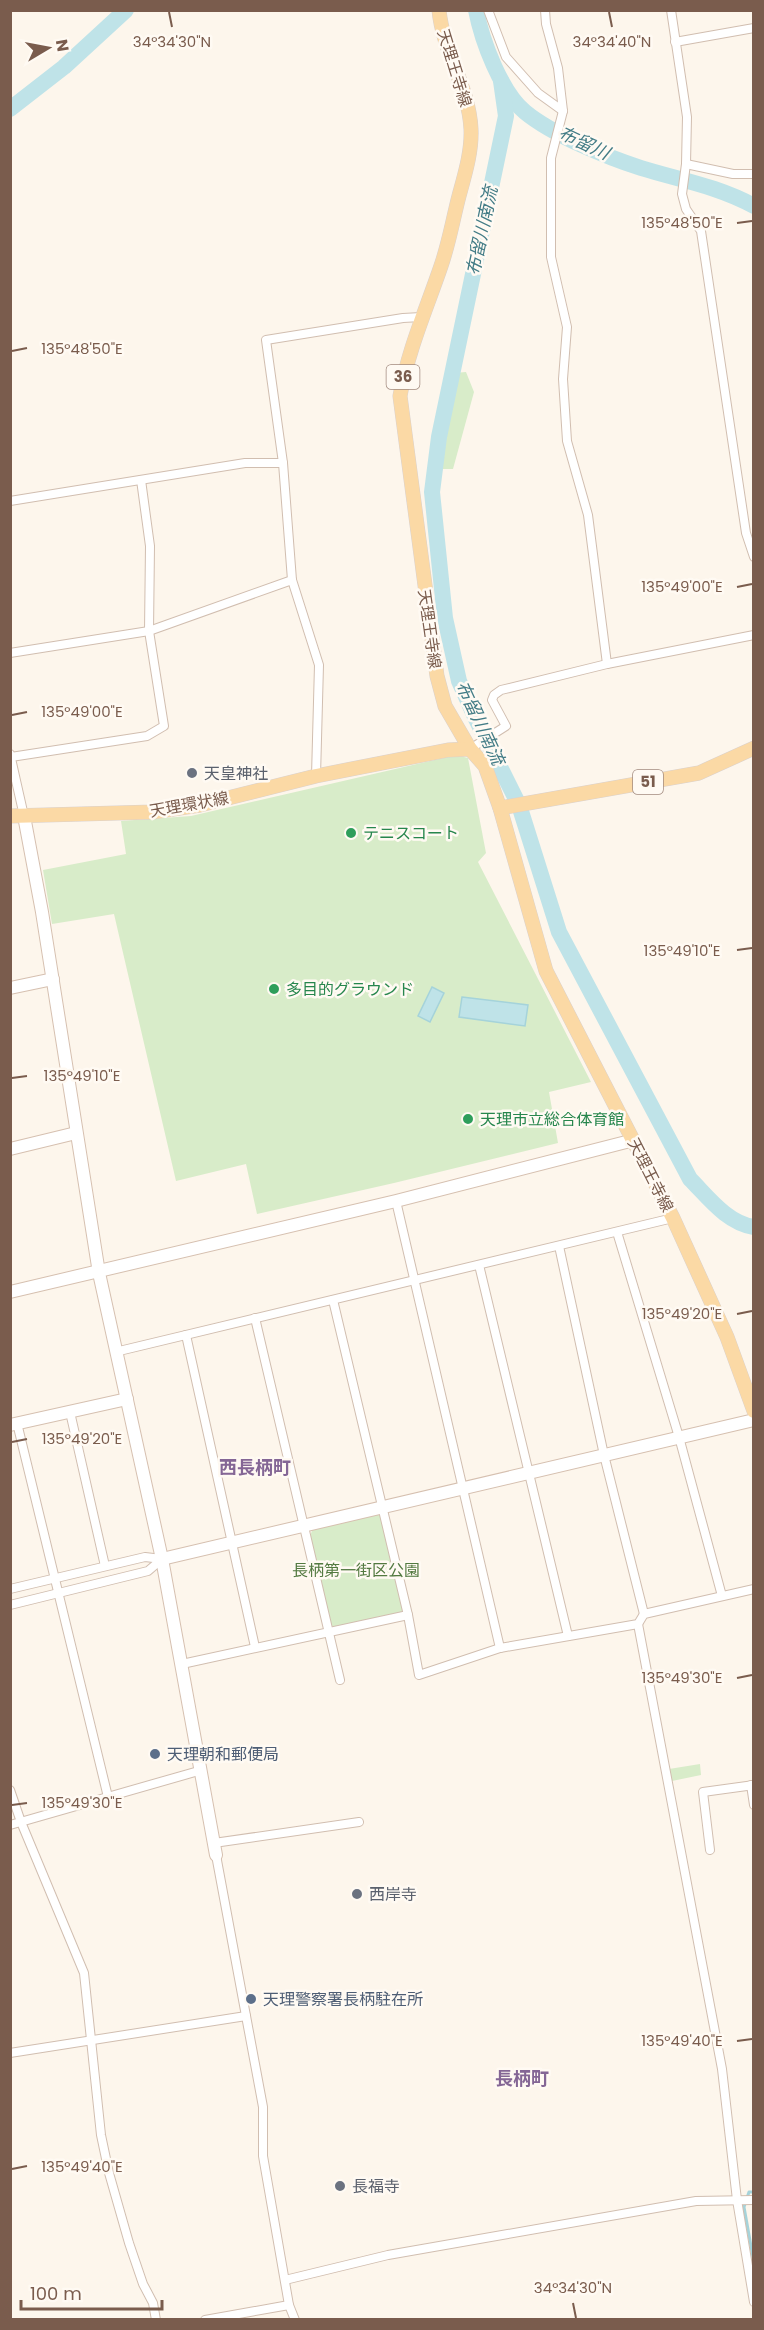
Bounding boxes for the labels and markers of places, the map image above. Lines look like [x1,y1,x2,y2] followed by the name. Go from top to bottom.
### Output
[204,762,268,785] place label: 天皇神社
[185,766,199,780] marker: 天皇神社
[363,822,459,845] place label: テニスコート
[344,826,358,840] marker: テニスコート
[286,978,414,1001] place label: 多目的グラウンド
[267,982,281,996] marker: 多目的グラウンド
[480,1108,624,1131] place label: 天理市立総合体育館
[461,1112,475,1126] marker: 天理市立総合体育館
[167,1743,279,1766] place label: 天理朝和郵便局
[148,1747,162,1761] marker: 天理朝和郵便局
[369,1883,417,1906] place label: 西岸寺
[350,1887,364,1901] marker: 西岸寺
[263,1988,423,2011] place label: 天理警察署長柄駐在所
[244,1992,258,2006] marker: 天理警察署長柄駐在所
[352,2175,400,2198] place label: 長福寺
[333,2179,347,2193] marker: 長福寺

